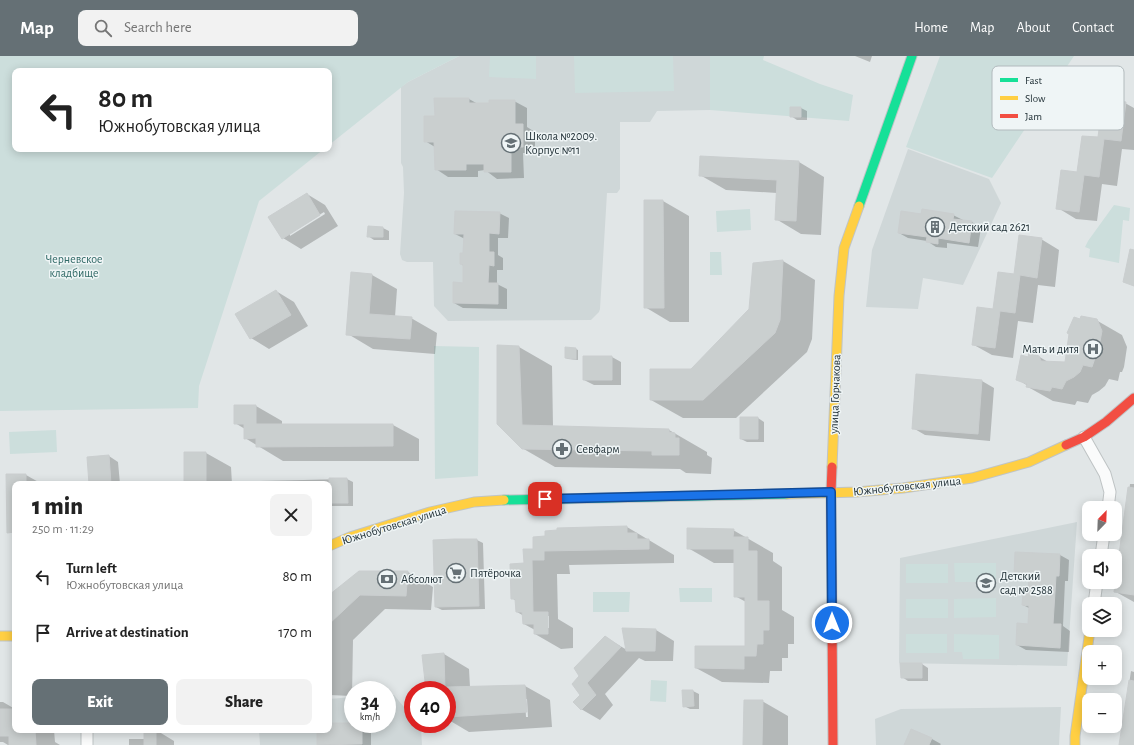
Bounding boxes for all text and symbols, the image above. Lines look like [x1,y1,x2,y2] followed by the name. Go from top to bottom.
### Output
[78,10,358,46] search box
[92,17,114,39] icon: search
[20,19,54,38] text: Map
[124,20,192,35] text: Search here
[914,21,948,35] text: Home
[970,21,994,35] text: Map
[1016,21,1050,35] text: About
[1072,21,1114,35] text: Contact
[992,66,1124,130] legend
[1025,75,1043,86] text: Fast
[32,84,84,136] icon: left
[98,85,153,113] text: 80 m
[1025,93,1046,104] text: Slow
[1025,111,1042,122] text: Jam
[98,118,261,136] text: Южнобутовская улица
[525,130,597,157] place label: Школа №2009. Корпус №11
[500,132,522,154] school or university icon: Школа №2009. Корпус №11
[924,216,946,238] building icon: Детский сад 2621
[949,221,1030,233] place label: Детский сад 2621
[45,253,103,279] park label: Черневское кладбище
[1082,338,1104,360] hospital icon: Мать и дитя
[1022,343,1079,355] place label: Мать и дитя
[828,354,843,435] street label: улица Горчакова
[551,438,573,460] pharmacy icon: Севфарм
[576,443,620,455] place label: Севфарм
[852,474,962,499] street label: Южнобутовская улица
[528,482,562,516] pin
[534,488,556,510] icon: arrive
[270,494,312,536] button: close
[32,495,83,519] text: 1 min
[1082,501,1122,541] north arrow
[1082,501,1122,733] map controls
[340,503,448,548] street label: Южнобутовская улица
[32,523,94,536] text: 250 m · 11:29
[1082,549,1122,589] button: sound
[66,561,117,576] text: Turn left
[445,562,467,584] supermarket icon: Пятёрочка
[32,566,54,588] icon: left
[470,567,522,579] place label: Пятёрочка
[376,568,398,590] bank icon: Абсолют
[282,569,312,584] text: 80 m
[1000,570,1053,596] place label: Детский сад № 2588
[975,572,997,594] school or university icon: Детский сад № 2588
[401,573,443,585] place label: Абсолют
[66,579,183,592] text: Южнобутовская улица
[1082,597,1122,637] button: layers
[811,602,853,644] position arrow
[32,622,54,644] icon: arrive
[66,625,189,640] text: Arrive at destination
[278,625,312,640] text: 170 m
[1082,645,1122,685] button: +
[32,679,168,725] button: Exit
[176,679,312,725] button: Share
[404,681,456,733] speed limit sign: 40
[361,692,379,712] text: 34
[1082,693,1122,733] button: −
[360,712,380,722] text: km/h

